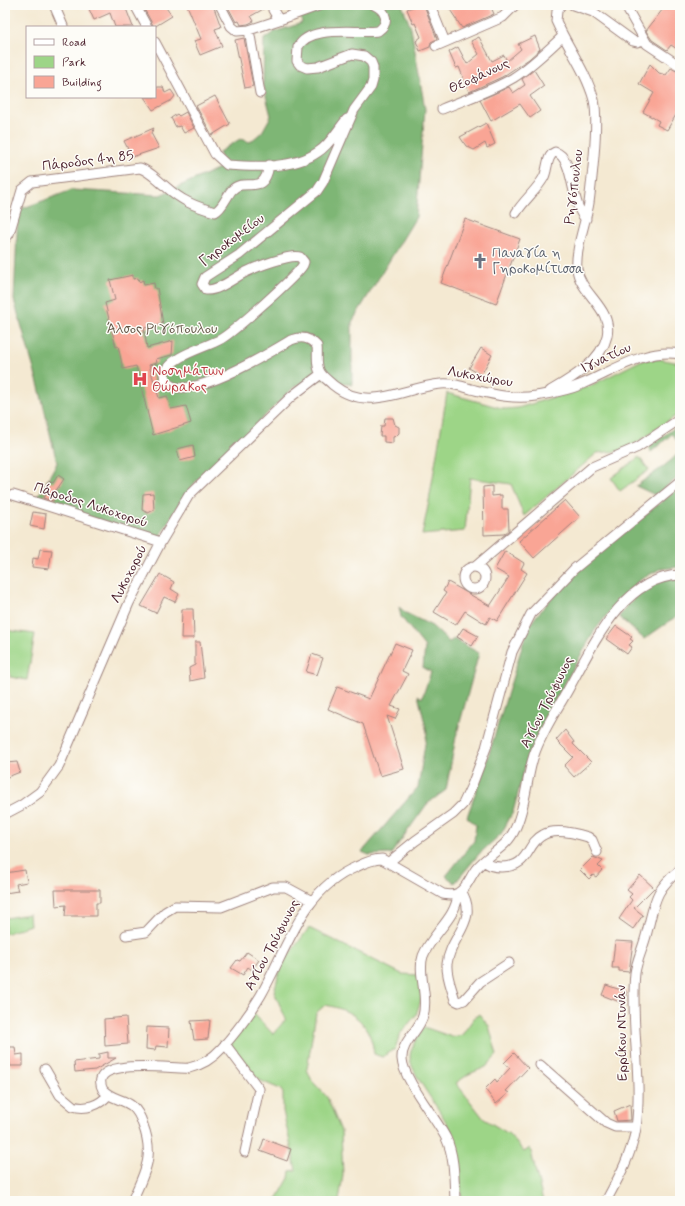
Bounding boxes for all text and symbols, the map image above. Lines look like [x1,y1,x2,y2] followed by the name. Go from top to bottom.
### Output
[26,26,156,98] legend
[62,35,86,51] text: Road
[446,54,512,98] street label: Θεοφάνους
[62,55,86,71] text: Park
[62,75,102,92] text: Building
[41,146,135,176] street label: Πάροδος 4η 85
[560,148,588,226] street label: Ρηγόπουλου
[196,210,268,270] street label: Γηροκομείου
[492,244,584,278] place label: Παναγία η Γηροκομίτισσα
[471,252,489,270] church icon: Παναγία η Γηροκομίτισσα
[107,320,217,338] park label: Άλσος Ριγόπουλου
[578,338,634,378] street label: Ιγνατίου
[152,362,224,396] place label: Νοσημάτων Θώρακος
[446,362,514,392] street label: Λυκοχώρου
[131,370,149,388] hospital icon: Νοσημάτων Θώρακος
[32,478,150,532] street label: Πάροδος Λυκοχορού
[107,542,151,606] street label: Λυκοχορού
[516,653,578,751] street label: Αγίου Τρύφωνος
[240,896,304,994] street label: Αγίου Τρύφωνος
[612,985,632,1081] street label: Ερρίκου Ντυνάν

